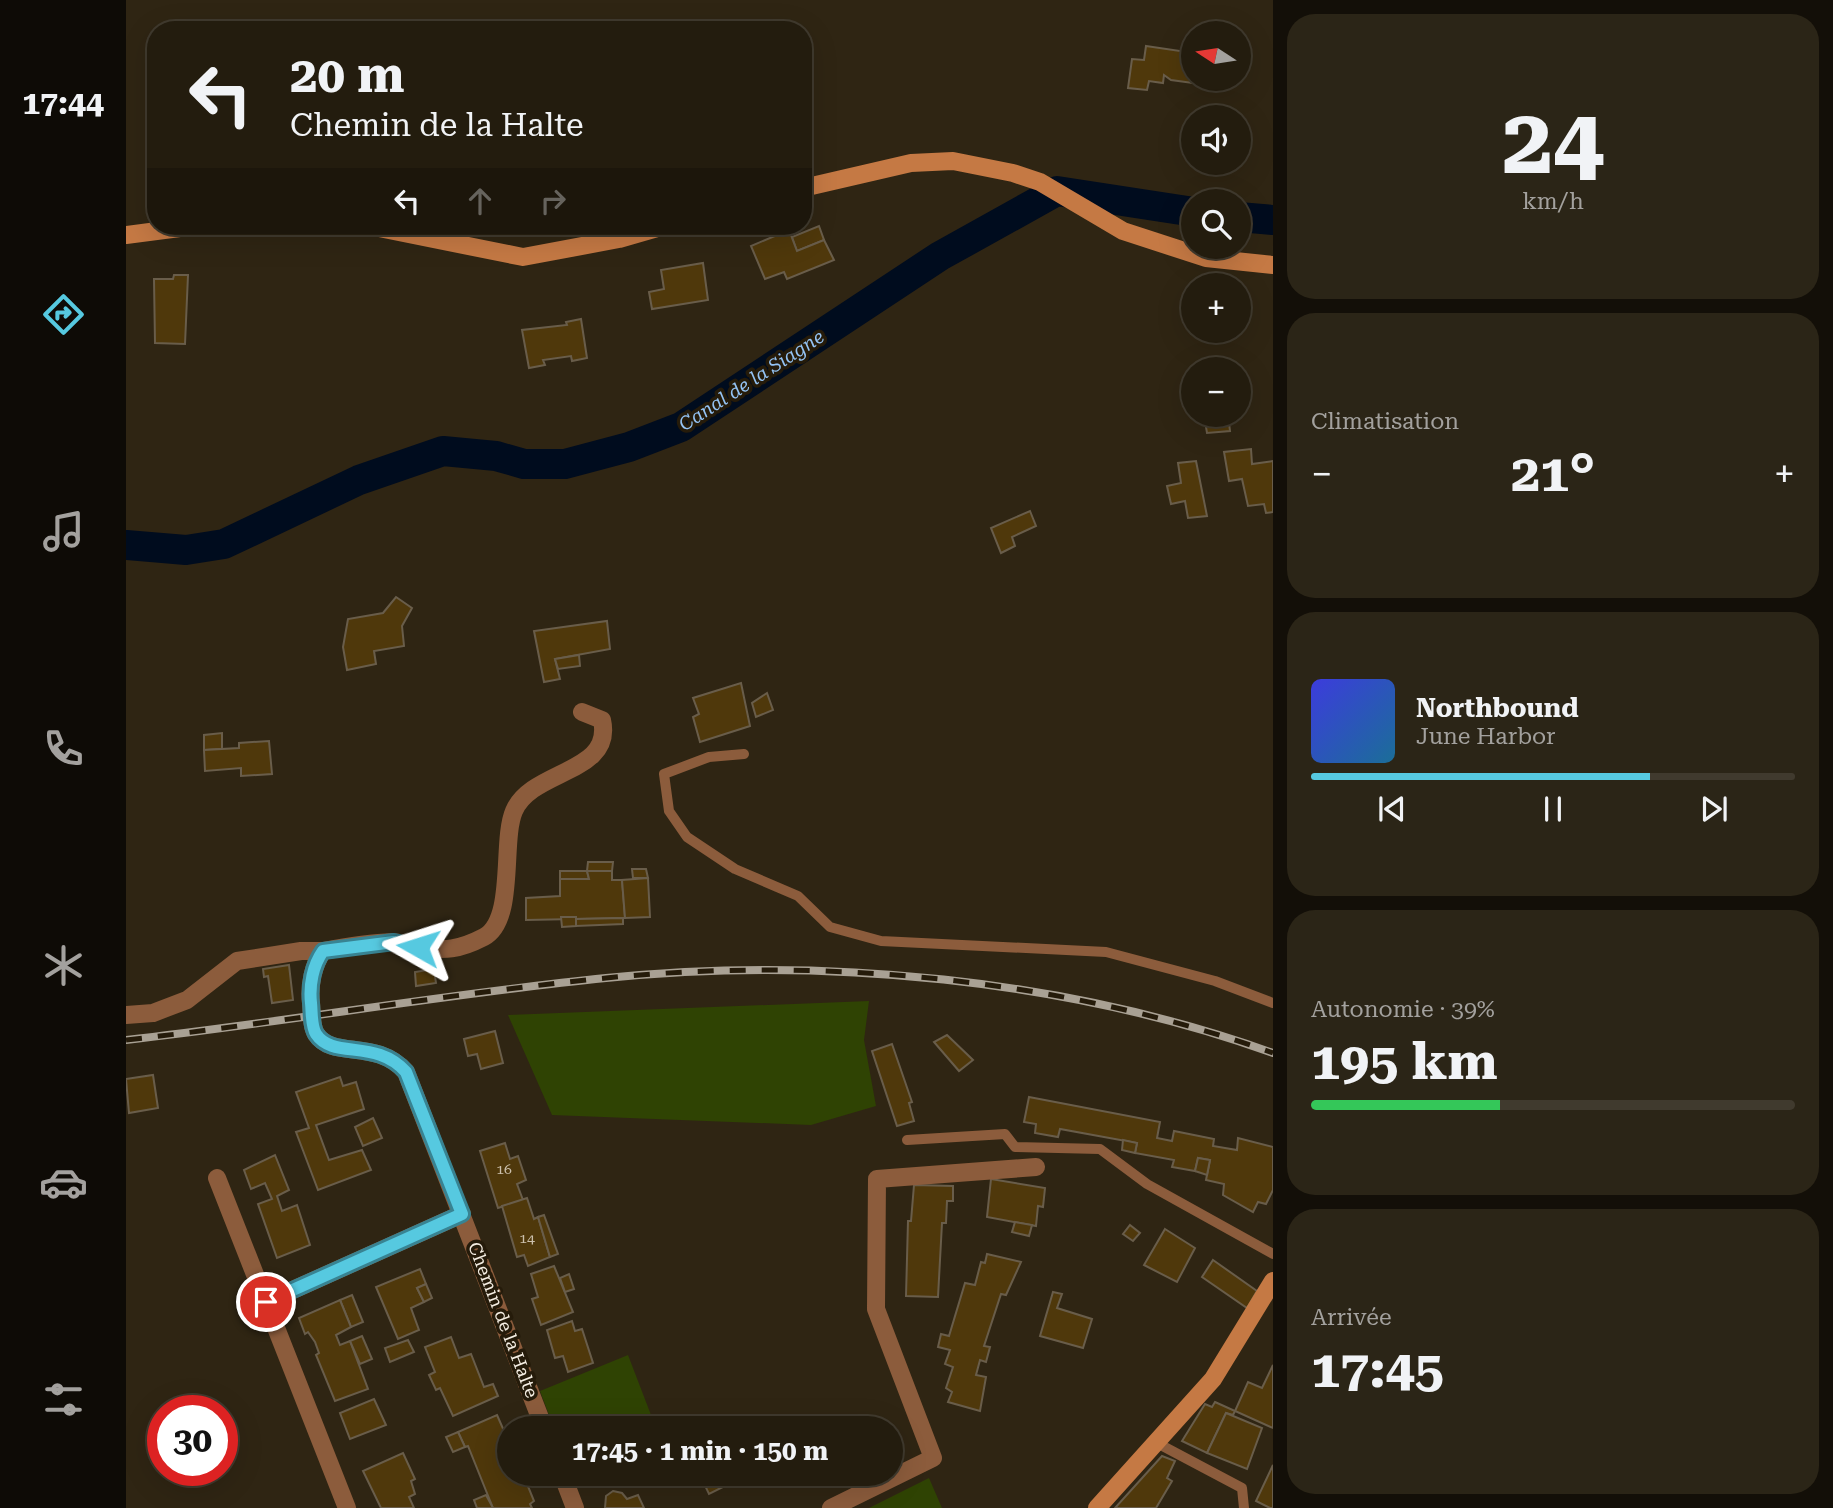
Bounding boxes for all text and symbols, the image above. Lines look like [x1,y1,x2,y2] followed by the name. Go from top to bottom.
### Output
[1181,21,1251,91] north arrow
[1181,21,1251,427] map controls
[290,47,405,104] text: 20 m
[175,49,266,140] icon: left
[22,84,104,122] text: 17:44
[1502,89,1604,195] text: 24
[1181,105,1251,175] button: sound
[290,106,584,144] text: Chemin de la Halte
[388,182,426,220] icon: left
[461,182,499,220] icon: ahead
[534,182,572,220] icon: right
[1522,188,1584,215] text: km/h
[1181,189,1251,259] button: search
[1181,273,1251,343] button: +
[39,290,88,339] icon: directions
[674,325,828,436] water label: Canal de la Siagne
[1181,357,1251,427] button: −
[1311,408,1459,435] text: Climatisation
[1511,443,1595,504] text: 21°
[1311,452,1332,496] text: −
[1774,452,1795,496] text: +
[39,507,88,556] icon: music
[1416,693,1579,723] text: Northbound
[1416,723,1556,750] text: June Harbor
[39,724,88,773] icon: phone
[1373,790,1411,828] icon: previous
[1534,790,1572,828] icon: pause
[1695,790,1733,828] icon: next
[381,910,455,984] position arrow
[39,941,88,990] icon: climate
[1311,996,1495,1023] text: Autonomie · 39%
[1311,1031,1498,1092] text: 195 km
[39,1158,88,1207] icon: car
[496,1161,512,1177] house number: 16
[519,1230,535,1246] house number: 14
[464,1239,543,1401] street label: Chemin de la Halte
[236,1272,296,1332] pin
[247,1283,285,1321] icon: arrive
[1311,1304,1392,1331] text: Arrivée
[1311,1339,1444,1400] text: 17:45
[39,1375,88,1424] icon: filters
[147,1395,238,1486] speed limit sign: 30
[572,1436,828,1466] text: 17:45 · 1 min · 150 m

